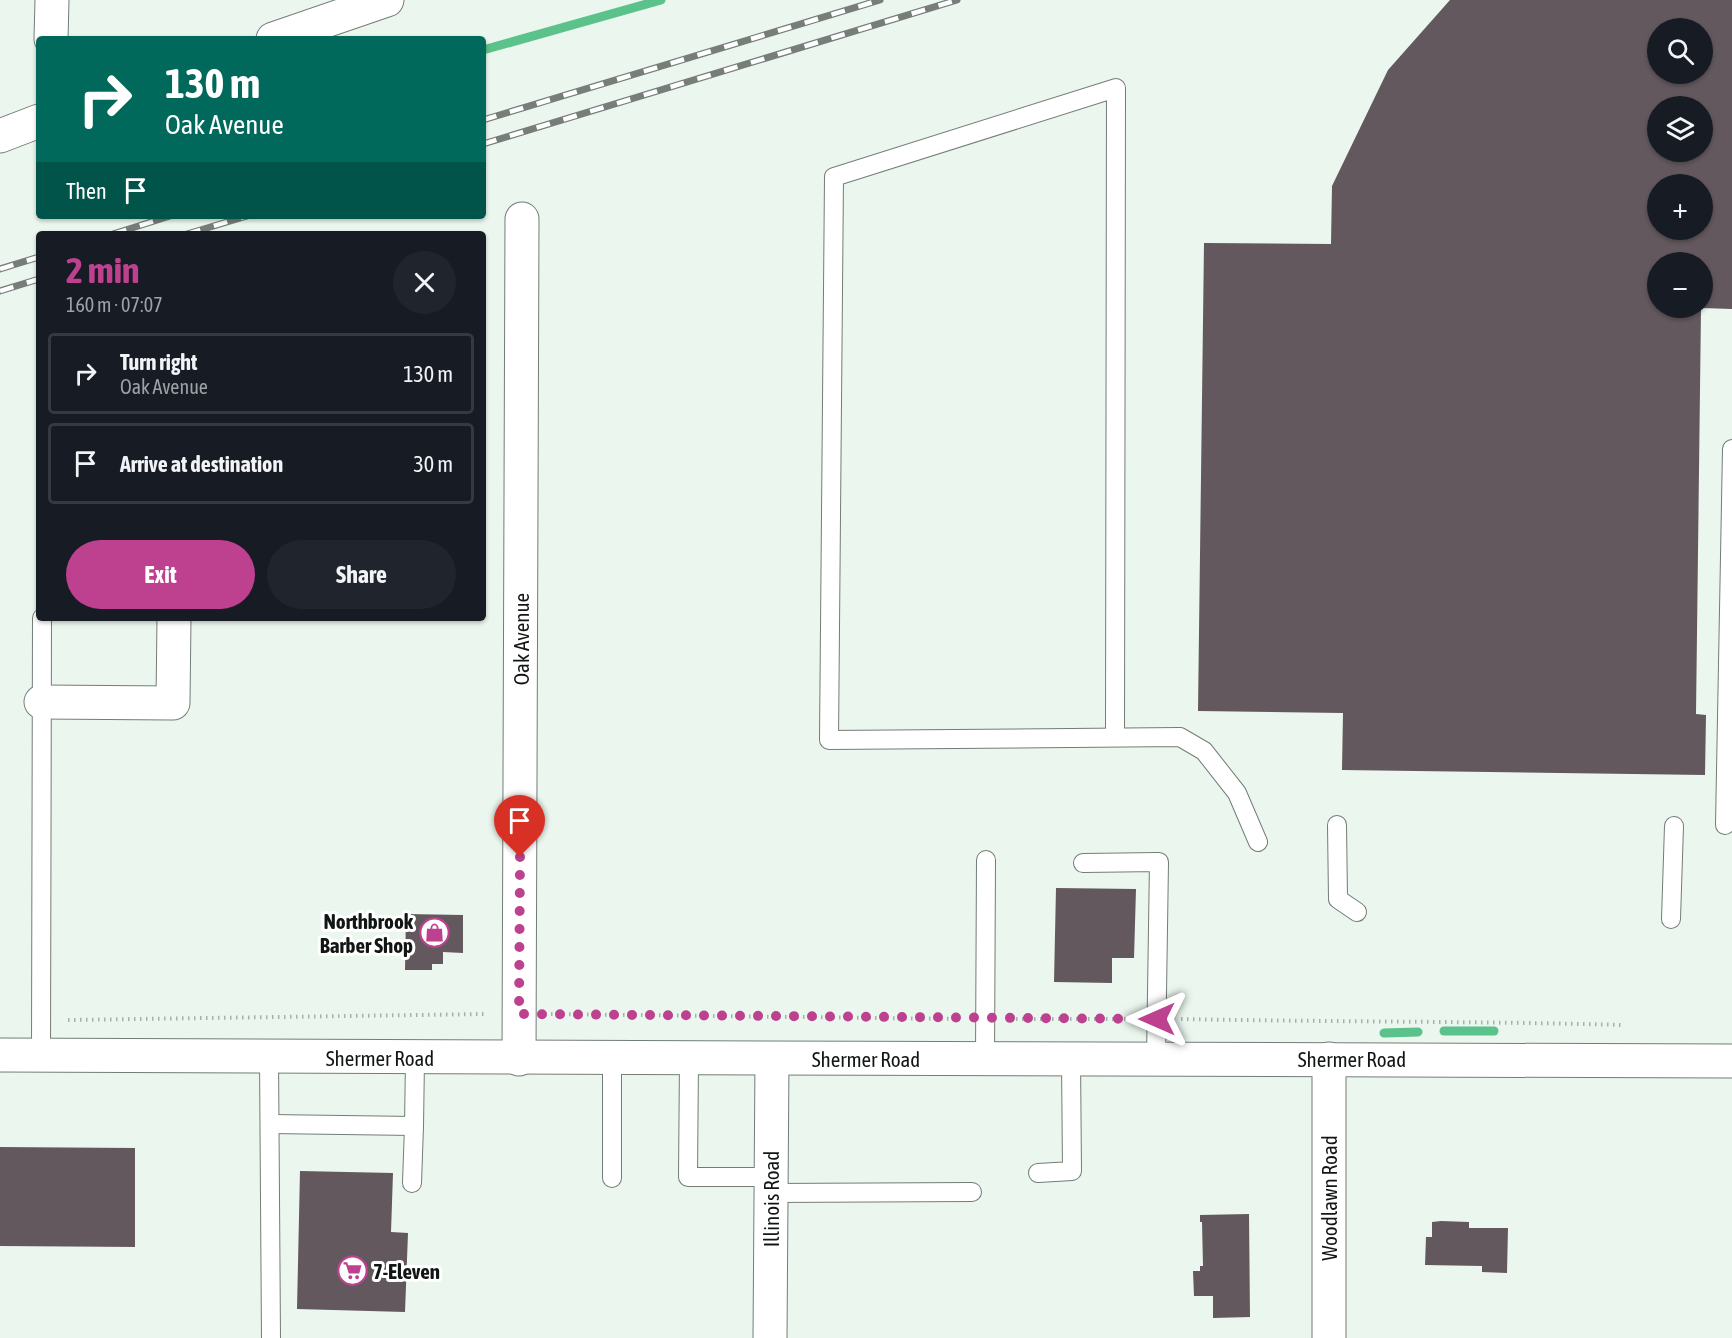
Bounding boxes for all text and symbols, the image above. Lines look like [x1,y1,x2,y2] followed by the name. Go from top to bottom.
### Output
[1647,18,1713,318] map controls
[1647,18,1713,84] button: search
[165,59,260,107] text: 130 m
[66,60,144,138] icon: right
[1647,96,1713,162] button: layers
[165,109,284,140] text: Oak Avenue
[119,174,152,207] icon: arrive
[1647,174,1713,240] button: +
[66,178,107,204] text: Then
[66,249,140,291] text: 2 min
[393,251,456,314] button: close
[1647,252,1713,318] button: −
[66,293,163,316] text: 160 m · 07:07
[120,349,197,375] text: Turn right
[69,357,102,390] icon: right
[403,361,453,387] text: 130 m
[120,375,208,398] text: Oak Avenue
[69,447,102,480] icon: arrive
[120,451,283,477] text: Arrive at destination
[413,451,453,477] text: 30 m
[66,540,255,609] button: Exit
[267,540,456,609] button: Share
[509,593,533,685] street label: Oak Avenue
[494,795,545,857] pin
[503,804,536,837] icon: arrive
[320,909,414,957] place label: Northbrook Barber Shop
[418,917,450,949] shop icon: Northbrook Barber Shop
[1125,987,1189,1051] position arrow
[326,1046,434,1070] street label: Shermer Road
[812,1047,920,1071] street label: Shermer Road
[1298,1047,1406,1071] street label: Shermer Road
[1317,1135,1341,1261] street label: Woodlawn Road
[759,1151,783,1247] street label: Illinois Road
[336,1255,368,1287] supermarket icon: 7-Eleven
[373,1259,440,1283] place label: 7-Eleven

